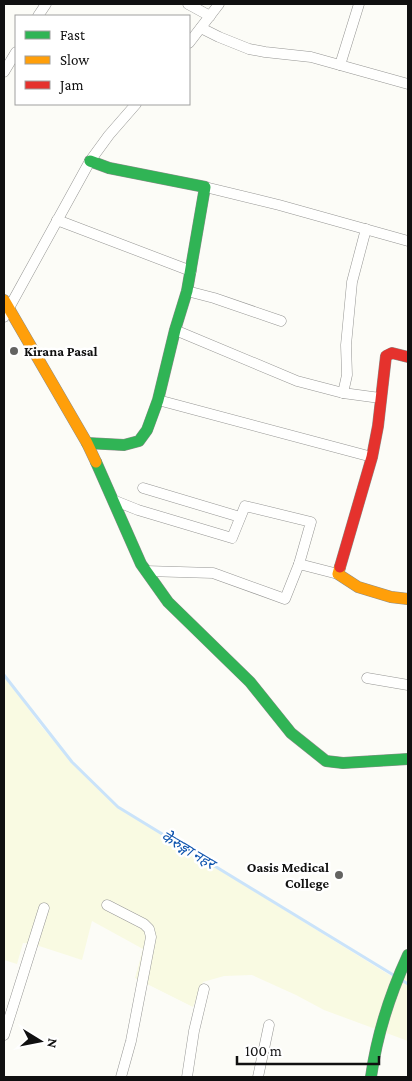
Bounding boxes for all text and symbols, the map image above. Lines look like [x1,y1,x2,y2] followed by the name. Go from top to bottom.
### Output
[15,15,190,105] legend
[60,27,86,43] text: Fast
[60,52,90,68] text: Slow
[58,77,83,94] text: Jam
[24,343,98,359] place label: Kirana Pasal
[8,345,20,357] marker: Kirana Pasal
[159,827,220,874] water label: केेरुङ्गा नहर
[247,859,329,891] place label: Oasis Medical College
[333,869,345,881] marker: Oasis Medical College
[15,1016,65,1066] north arrow
[237,1034,380,1066] scale bar
[44,1037,62,1050] text: N
[245,1043,282,1059] text: 100 m

